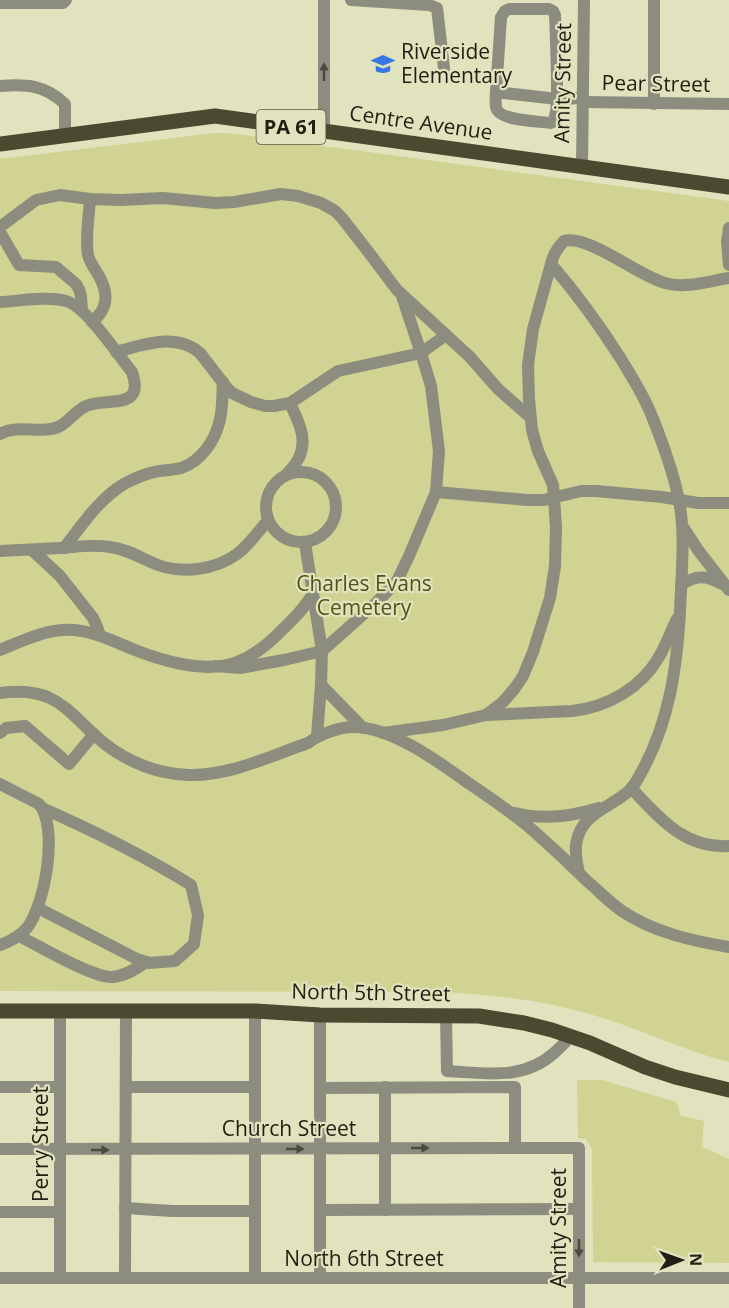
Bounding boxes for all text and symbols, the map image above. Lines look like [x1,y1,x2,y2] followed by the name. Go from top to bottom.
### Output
[547,23,577,143] street label: Amity Street
[401,37,513,89] place label: Riverside Elementary
[370,51,396,77] school or university icon: Riverside Elementary
[319,63,329,82] one-way arrow
[601,68,711,98] street label: Pear Street
[348,98,495,146] street label: Centre Avenue
[256,110,326,144] road number: PA 61
[296,569,432,621] park label: Charles Evans Cemetery
[291,977,451,1007] street label: North 5th Street
[26,1086,54,1202] street label: Perry Street
[222,1114,356,1142] street label: Church Street
[411,1143,430,1153] one-way arrow
[286,1144,305,1154] one-way arrow
[91,1145,110,1155] one-way arrow
[544,1168,572,1288] street label: Amity Street
[651,1230,711,1290] north arrow
[574,1239,584,1258] one-way arrow
[284,1244,444,1272] street label: North 6th Street
[685,1253,707,1266] text: N

